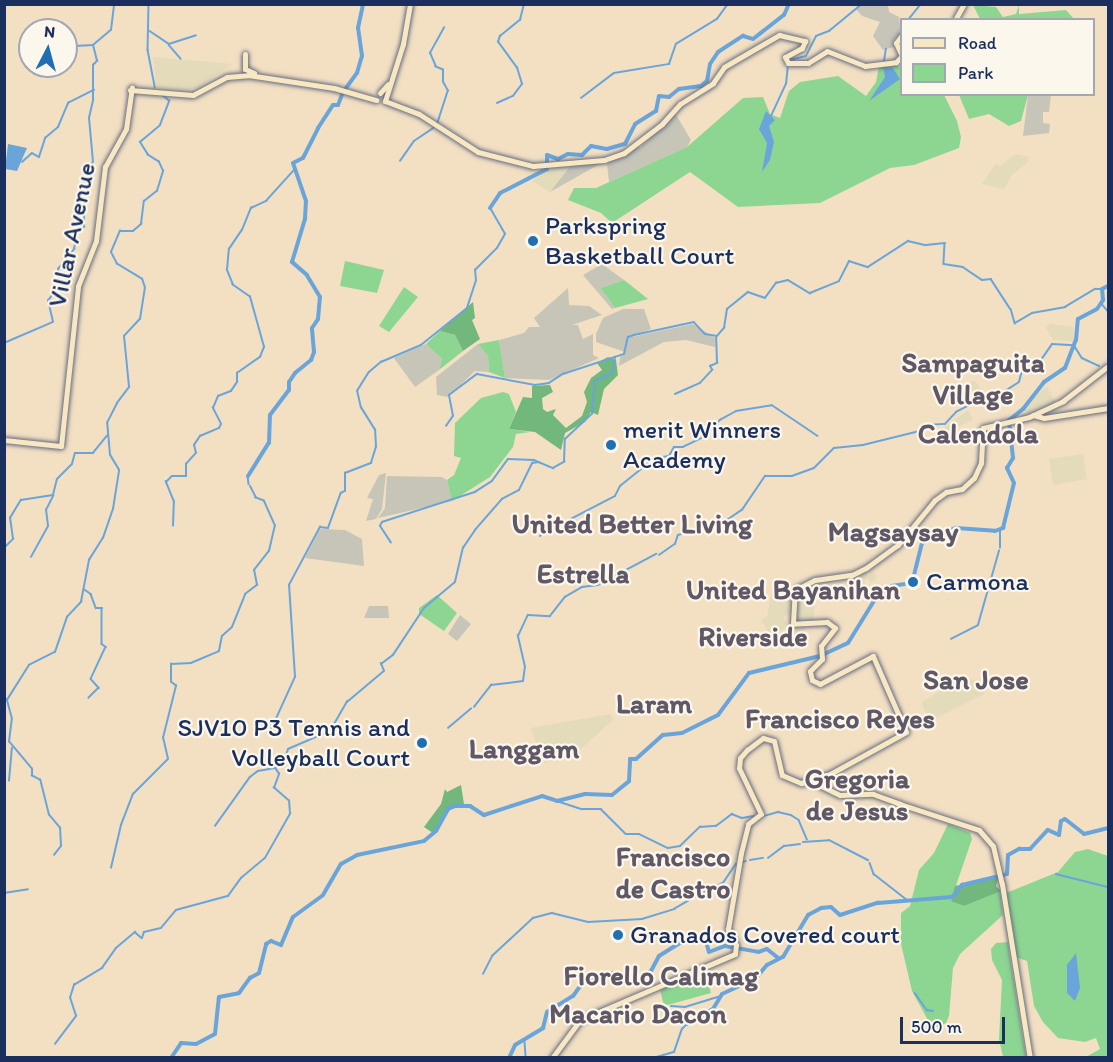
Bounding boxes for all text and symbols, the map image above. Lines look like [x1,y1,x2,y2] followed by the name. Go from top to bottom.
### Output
[18,18,78,78] north arrow
[900,18,1095,96] legend
[43,22,56,42] text: N
[958,32,997,54] text: Road
[958,62,993,84] text: Park
[41,160,103,310] street label: Villar Avenue
[545,210,734,272] place label: Parkspring Basketball Court
[526,234,540,248] marker: Parkspring Basketball Court
[902,345,1044,411] district label: Sampaguita Village
[623,414,781,476] place label: merit Winners Academy
[918,416,1038,450] district label: Calendola
[604,438,618,452] marker: merit Winners Academy
[512,506,752,540] district label: United Better Living
[828,514,958,548] district label: Magsaysay
[537,556,629,590] district label: Estrella
[926,566,1029,598] place label: Carmona
[686,572,900,606] district label: United Bayanihan
[904,573,922,591] marker: Carmona
[698,619,808,653] district label: Riverside
[923,662,1029,696] district label: San Jose
[616,686,692,720] district label: Laram
[745,701,935,735] district label: Francisco Reyes
[180,712,410,774] place label: SJV10 P3 Tennis and Volleyball Court
[469,731,579,765] district label: Langgam
[415,736,429,750] marker: SJV10 P3 Tennis and Volleyball Court
[804,761,910,827] district label: Gregoria de Jesus
[615,839,731,905] district label: Francisco de Castro
[630,919,899,951] place label: Granados Covered court
[611,928,625,942] marker: Granados Covered court
[563,958,759,992] district label: Fiorello Calimag
[549,996,727,1030] district label: Macario Dacon
[903,1005,1008,1043] scale bar
[911,1016,962,1038] text: 500 m

